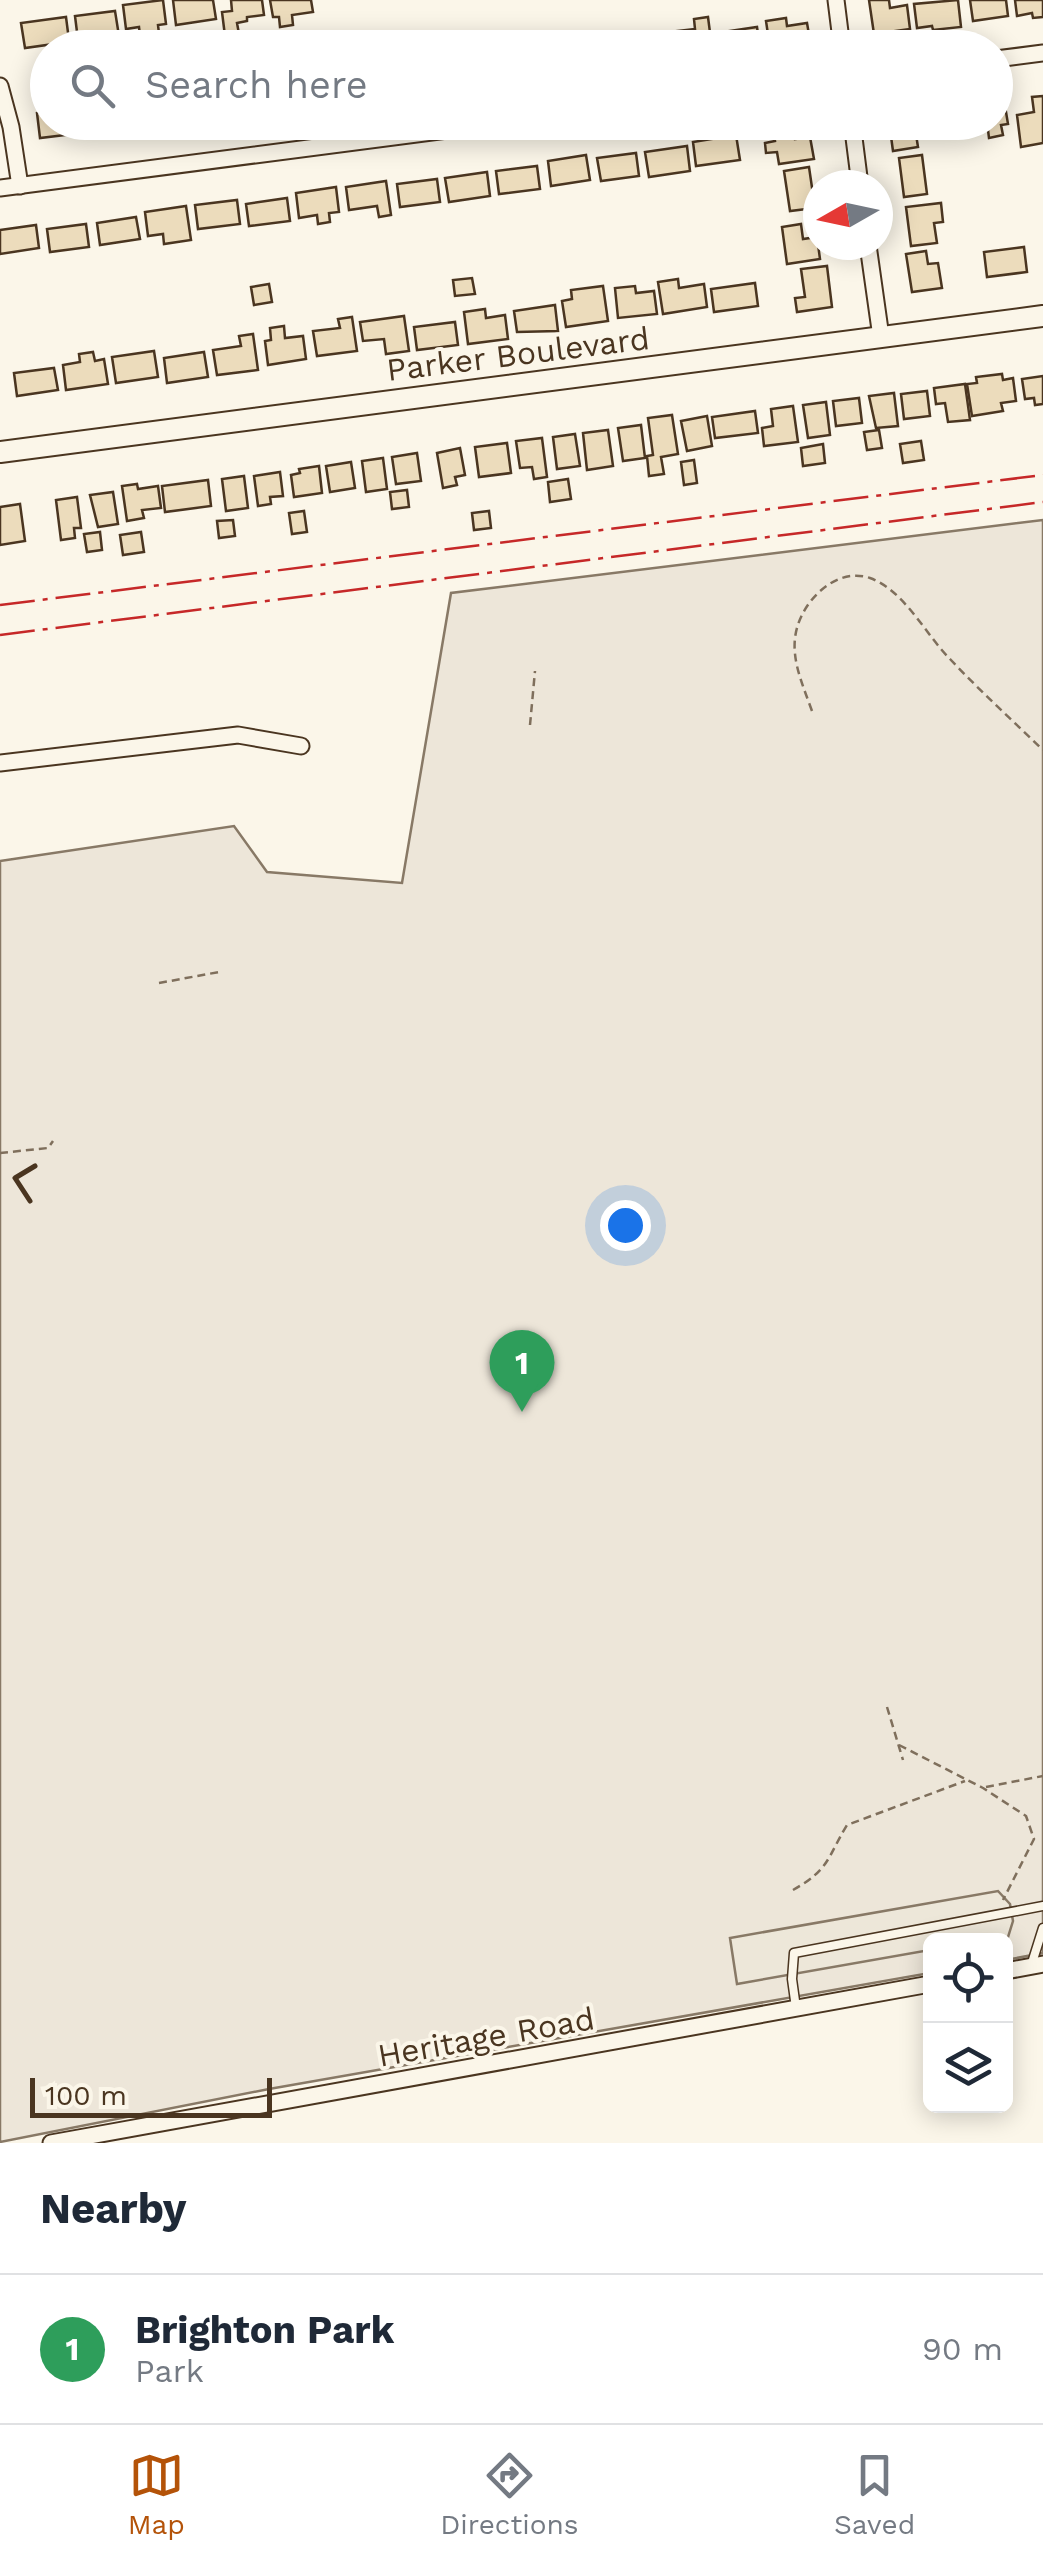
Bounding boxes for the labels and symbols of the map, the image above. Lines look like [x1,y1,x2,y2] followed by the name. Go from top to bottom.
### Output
[803,170,893,260] north arrow
[384,319,652,389] street label: Parker Boulevard
[600,1200,651,1251] your location
[490,1330,554,1412] pin: 1
[375,1999,597,2075] street label: Heritage Road
[30,2073,272,2118] scale bar

